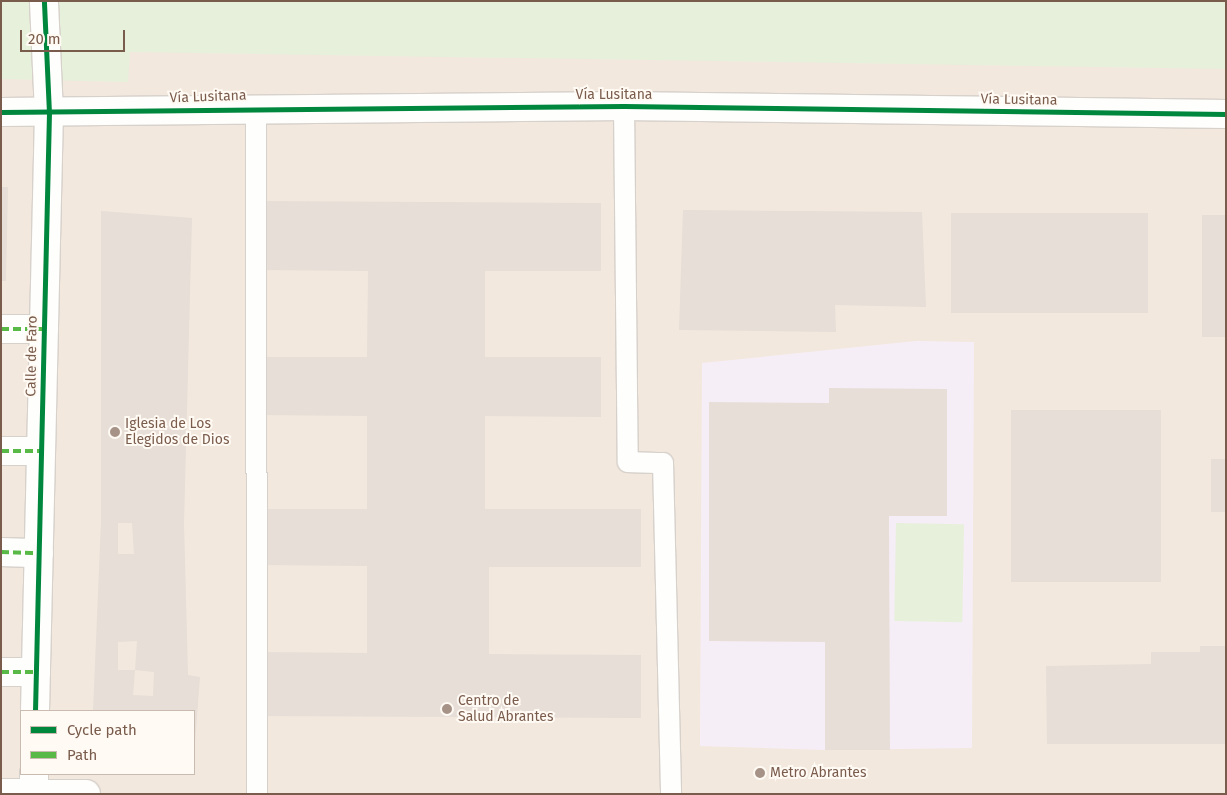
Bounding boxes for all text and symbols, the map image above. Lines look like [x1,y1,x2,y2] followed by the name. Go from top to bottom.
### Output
[22,20,128,52] scale bar
[28,30,61,48] text: 20 m
[169,87,247,107] street label: Vía Lusitana
[576,87,652,103] street label: Vía Lusitana
[980,91,1058,109] street label: Vía Lusitana
[23,315,41,397] street label: Calle de Faro
[125,416,229,448] place label: Iglesia de Los Elegidos de Dios
[109,426,121,438] marker: Iglesia de Los Elegidos de Dios
[458,693,554,726] place label: Centro de Salud Abrantes
[440,702,454,716] marker: Centro de Salud Abrantes
[20,710,195,775] legend
[67,721,137,739] text: Cycle path
[67,746,97,764] text: Path
[770,765,867,781] place label: Metro Abrantes
[754,767,766,779] marker: Metro Abrantes

